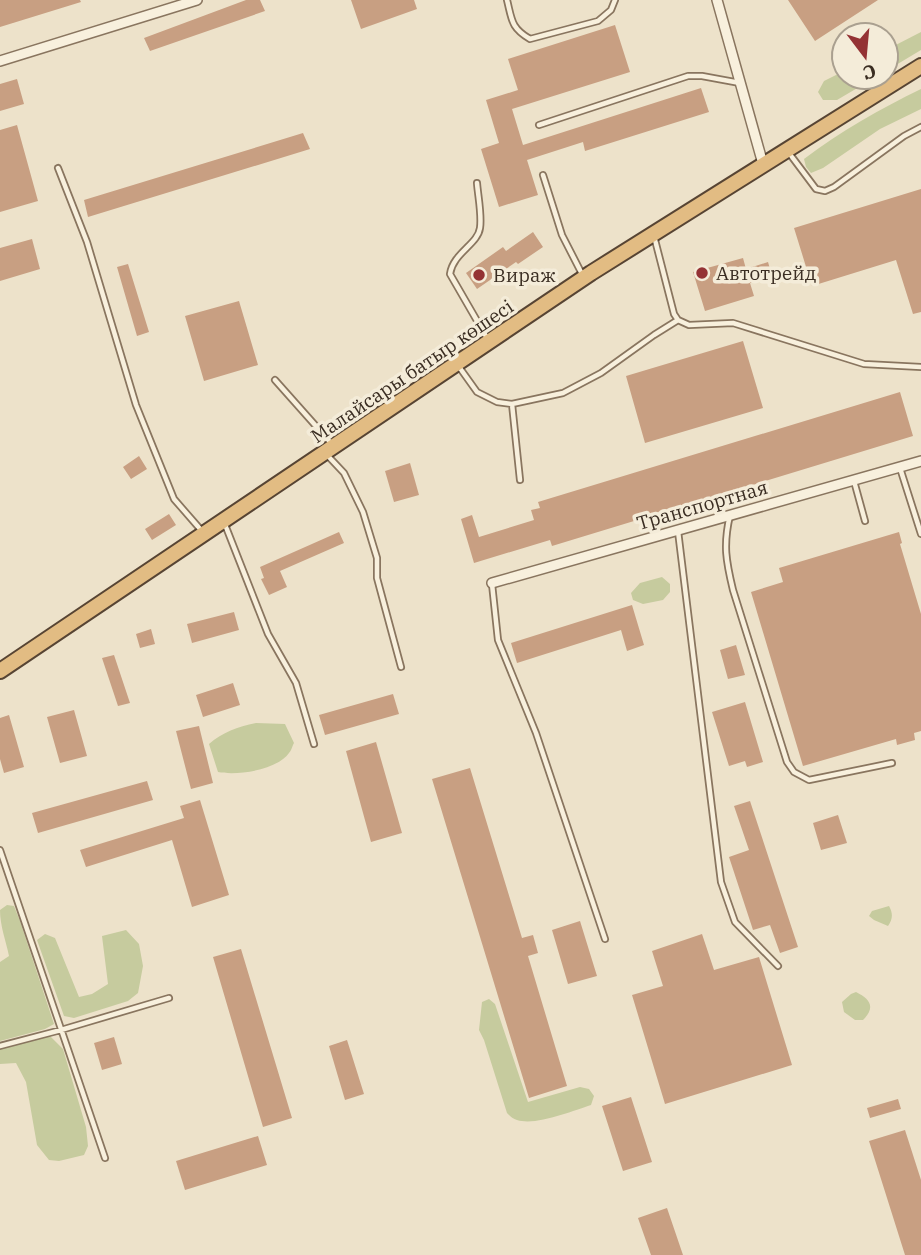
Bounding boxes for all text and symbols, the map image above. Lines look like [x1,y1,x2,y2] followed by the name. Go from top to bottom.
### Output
[830,21,900,91] north arrow
[860,59,879,86] text: С
[716,261,816,285] place label: Автотрейд
[493,263,556,287] place label: Вираж
[694,265,710,281] marker: Автотрейд
[471,267,487,283] marker: Вираж
[306,294,518,448] street label: Малайсары батыр көшесі
[634,475,770,535] street label: Транспортная

